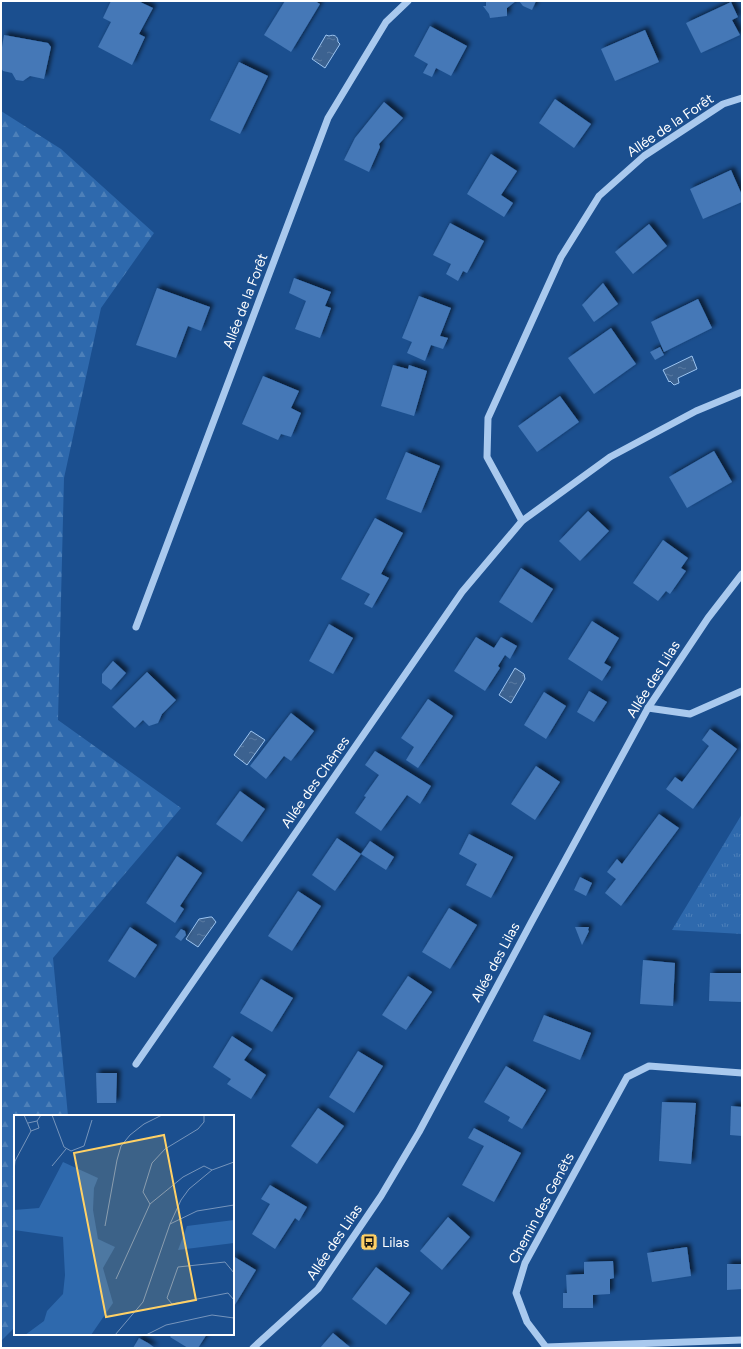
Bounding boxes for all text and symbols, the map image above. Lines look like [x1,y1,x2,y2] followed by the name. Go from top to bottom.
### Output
[624,90,717,161] street label: Allée de la Forêt
[219,251,271,351] street label: Allée de la Forêt
[623,638,684,721] street label: Allée des Lilas
[278,733,353,831] street label: Allée des Chênes
[467,920,523,1005] street label: Allée des Lilas
[14,1115,234,1335] inset map
[505,1150,578,1267] street label: Chemin des Genêts
[303,1201,366,1283] street label: Allée des Lilas
[359,1232,379,1252] bus stop icon: Lilas
[382,1234,409,1251] place label: Lilas

